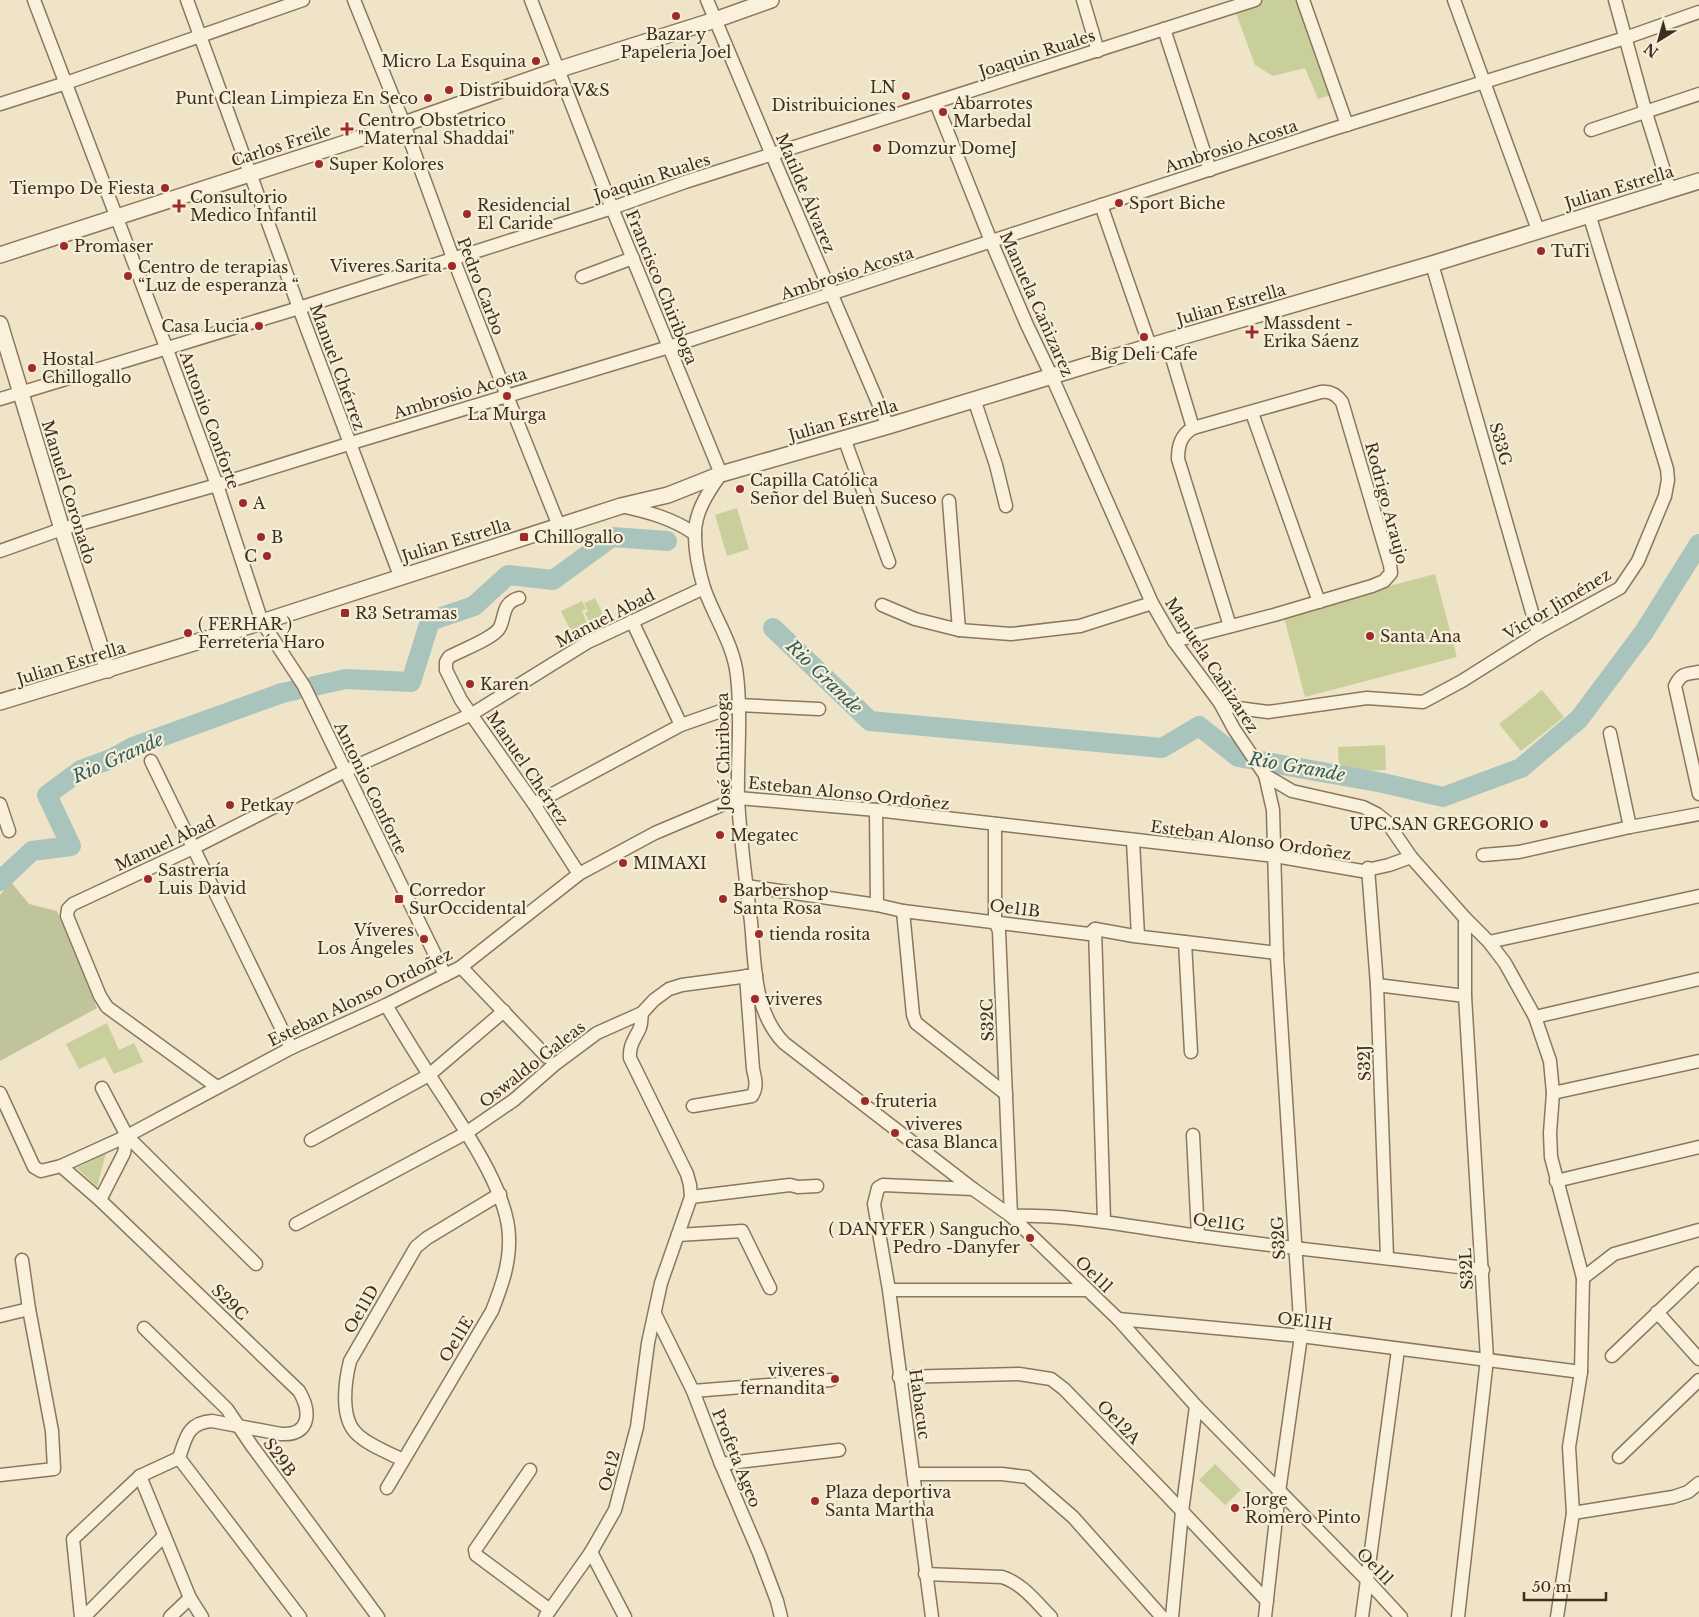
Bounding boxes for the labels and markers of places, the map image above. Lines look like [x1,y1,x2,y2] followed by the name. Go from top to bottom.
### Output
[670,10,682,22] marker: Bazar y Papeleria Joel
[620,24,732,62] place label: Bazar y Papeleria Joel
[382,51,526,71] place label: Micro La Esquina
[530,55,542,67] marker: Micro La Esquina
[771,77,896,115] place label: LN Distribuiciones
[459,80,610,100] place label: Distribuidora V&S
[443,84,455,96] marker: Distribuidora V&S
[175,88,418,108] place label: Punt Clean Limpieza En Seco
[900,90,912,102] marker: LN Distribuiciones
[422,92,434,104] marker: Punt Clean Limpieza En Seco
[952,93,1033,131] place label: Abarrotes Marbedal
[937,106,949,118] marker: Abarrotes Marbedal
[358,110,515,148] place label: Centro Obstetrico "Maternal Shaddai"
[340,122,354,136] marker: Centro Obstetrico "Maternal Shaddai"
[887,138,1017,158] place label: Domzur DomeJ
[871,142,883,154] marker: Domzur DomeJ
[329,154,444,174] place label: Super Kolores
[313,158,325,170] marker: Super Kolores
[10,178,155,198] place label: Tiempo De Fiesta
[159,182,171,194] marker: Tiempo De Fiesta
[190,187,317,225] place label: Consultorio Medico Infantil
[1129,193,1225,213] place label: Sport Biche
[477,195,570,233] place label: Residencial El Caride
[1113,197,1125,209] marker: Sport Biche
[172,199,186,213] marker: Consultorio Medico Infantil
[461,208,473,220] marker: Residencial El Caride
[74,236,153,256] place label: Promaser
[58,240,70,252] marker: Promaser
[1551,241,1591,261] place label: TuTi
[1535,245,1547,257] marker: TuTi
[329,256,442,276] place label: Viveres Sarita
[138,257,299,295] place label: Centro de terapias “Luz de esperanza “
[446,260,458,272] marker: Viveres Sarita
[122,270,134,282] marker: Centro de terapias “Luz de esperanza “
[1263,313,1359,351] place label: Massdent - Erika Sáenz
[162,316,249,336] place label: Casa Lucia
[253,320,265,332] marker: Casa Lucia
[1245,325,1259,339] marker: Massdent - Erika Sáenz
[1138,331,1150,343] marker: Big Deli Cafe
[1090,344,1198,364] place label: Big Deli Cafe
[42,349,131,387] place label: Hostal Chillogallo
[26,362,38,374] marker: Hostal Chillogallo
[501,390,513,402] marker: La Murga
[468,404,547,424] place label: La Murga
[750,470,937,508] place label: Capilla Católica Señor del Buen Suceso
[734,483,746,495] marker: Capilla Católica Señor del Buen Suceso
[252,493,266,513] place label: A
[237,497,249,509] marker: A
[271,527,283,547] place label: B
[534,527,623,547] place label: Chillogallo
[255,531,267,543] marker: B
[518,531,530,543] marker: Chillogallo
[244,546,257,566] place label: C
[261,550,273,562] marker: C
[355,603,457,623] place label: R3 Setramas
[339,607,351,619] marker: R3 Setramas
[198,614,325,652] place label: ( FERHAR ) Ferretería Haro
[1380,626,1461,646] place label: Santa Ana
[182,627,194,639] marker: ( FERHAR ) Ferretería Haro
[1364,630,1376,642] marker: Santa Ana
[480,674,529,694] place label: Karen
[464,678,476,690] marker: Karen
[240,795,295,815] place label: Petkay
[224,799,236,811] marker: Petkay
[1350,814,1534,834] place label: UPC.SAN GREGORIO
[1538,818,1550,830] marker: UPC.SAN GREGORIO
[730,825,799,845] place label: Megatec
[714,829,726,841] marker: Megatec
[633,853,707,873] place label: MIMAXI
[617,857,629,869] marker: MIMAXI
[158,860,246,898] place label: Sastrería Luis David
[142,873,154,885] marker: Sastrería Luis David
[409,880,527,918] place label: Corredor SurOccidental
[733,880,829,918] place label: Barbershop Santa Rosa
[393,893,405,905] marker: Corredor SurOccidental
[717,893,729,905] marker: Barbershop Santa Rosa
[317,920,414,958] place label: Víveres Los Ángeles
[769,924,870,944] place label: tienda rosita
[753,928,765,940] marker: tienda rosita
[418,933,430,945] marker: Víveres Los Ángeles
[765,989,823,1009] place label: viveres
[749,993,761,1005] marker: viveres
[875,1091,937,1111] place label: fruteria
[859,1095,871,1107] marker: fruteria
[905,1114,998,1152] place label: viveres casa Blanca
[889,1127,901,1139] marker: viveres casa Blanca
[828,1219,1020,1257] place label: ( DANYFER ) Sangucho Pedro -Danyfer
[1024,1232,1036,1244] marker: ( DANYFER ) Sangucho Pedro -Danyfer
[740,1360,825,1398] place label: viveres fernandita
[829,1373,841,1385] marker: viveres fernandita
[825,1482,951,1520] place label: Plaza deportiva Santa Martha
[1243,1489,1361,1527] place label: Jorge Romero Pinto
[809,1495,821,1507] marker: Plaza deportiva Santa Martha
[1229,1502,1241,1514] marker: Jorge Romero Pinto

